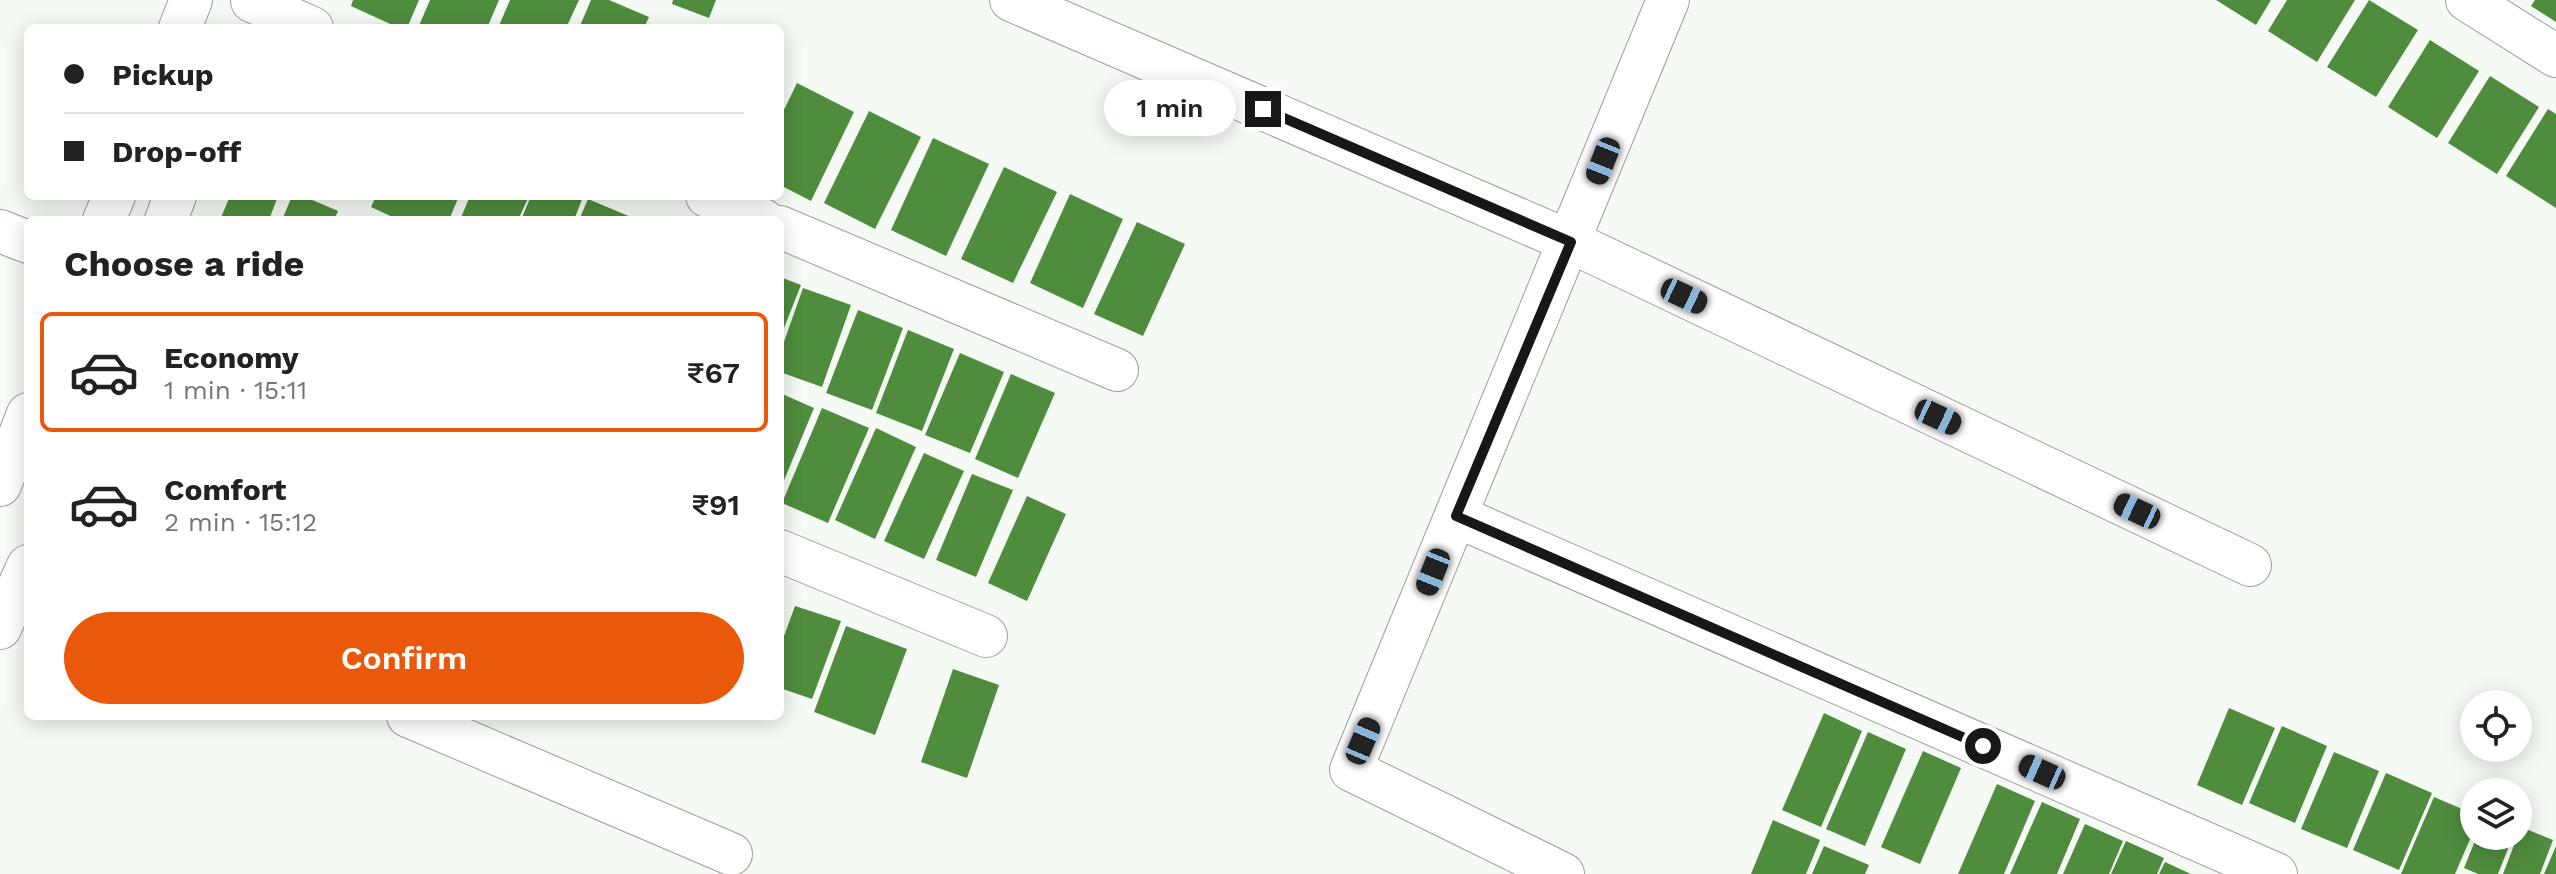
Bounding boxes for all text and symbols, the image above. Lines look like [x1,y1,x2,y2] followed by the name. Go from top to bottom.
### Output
[112,57,214,92] text: Pickup
[1103,81,1235,137] callout: 1 min
[1245,91,1281,127] route end
[1137,93,1203,123] text: 1 min
[112,134,241,169] text: Drop-off
[1583,134,1623,188] car
[64,243,304,285] text: Choose a ride
[1657,275,1711,317] car
[68,336,140,408] icon: car
[164,340,299,375] text: Economy
[687,355,740,390] text: ₹67
[164,375,307,405] text: 1 min · 15:11
[1911,396,1965,438] car
[68,468,140,540] icon: car
[164,472,286,507] text: Comfort
[691,487,740,522] text: ₹91
[2110,490,2164,532] car
[164,507,317,537] text: 2 min · 15:12
[1413,545,1453,599] car
[64,612,744,704] button: Confirm
[2460,690,2532,850] map controls
[2460,690,2532,762] button: locate
[1343,714,1383,768] car
[1965,728,2001,764] route start
[2015,751,2069,793] car
[2460,778,2532,850] button: layers

